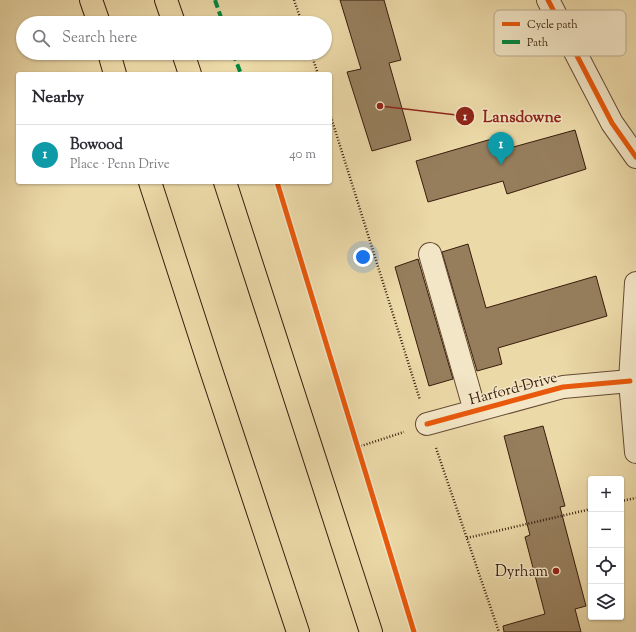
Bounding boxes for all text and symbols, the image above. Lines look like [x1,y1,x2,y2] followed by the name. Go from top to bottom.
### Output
[494,10,626,56] legend
[16,16,332,60] search box
[527,17,578,33] text: Cycle path
[30,27,52,49] icon: search
[62,28,137,49] text: Search here
[527,35,549,51] text: Path
[32,86,84,110] text: Nearby
[455,102,570,130] callout: Lansdowne
[483,107,562,130] text: Lansdowne
[462,108,468,126] text: 1
[488,132,514,165] pin: 1
[70,135,123,156] text: Bowood
[43,146,47,164] text: 1
[289,146,316,164] text: 40 m
[70,156,170,174] text: Place · Penn Drive
[353,247,373,267] your location
[467,368,560,411] street label: Harford Drive
[588,476,624,620] map controls
[588,476,624,512] button: +
[588,512,624,548] button: −
[588,548,624,584] button: locate
[495,562,549,583] place label: Dyrham
[551,566,561,576] marker: Dyrham
[588,584,624,620] button: layers

